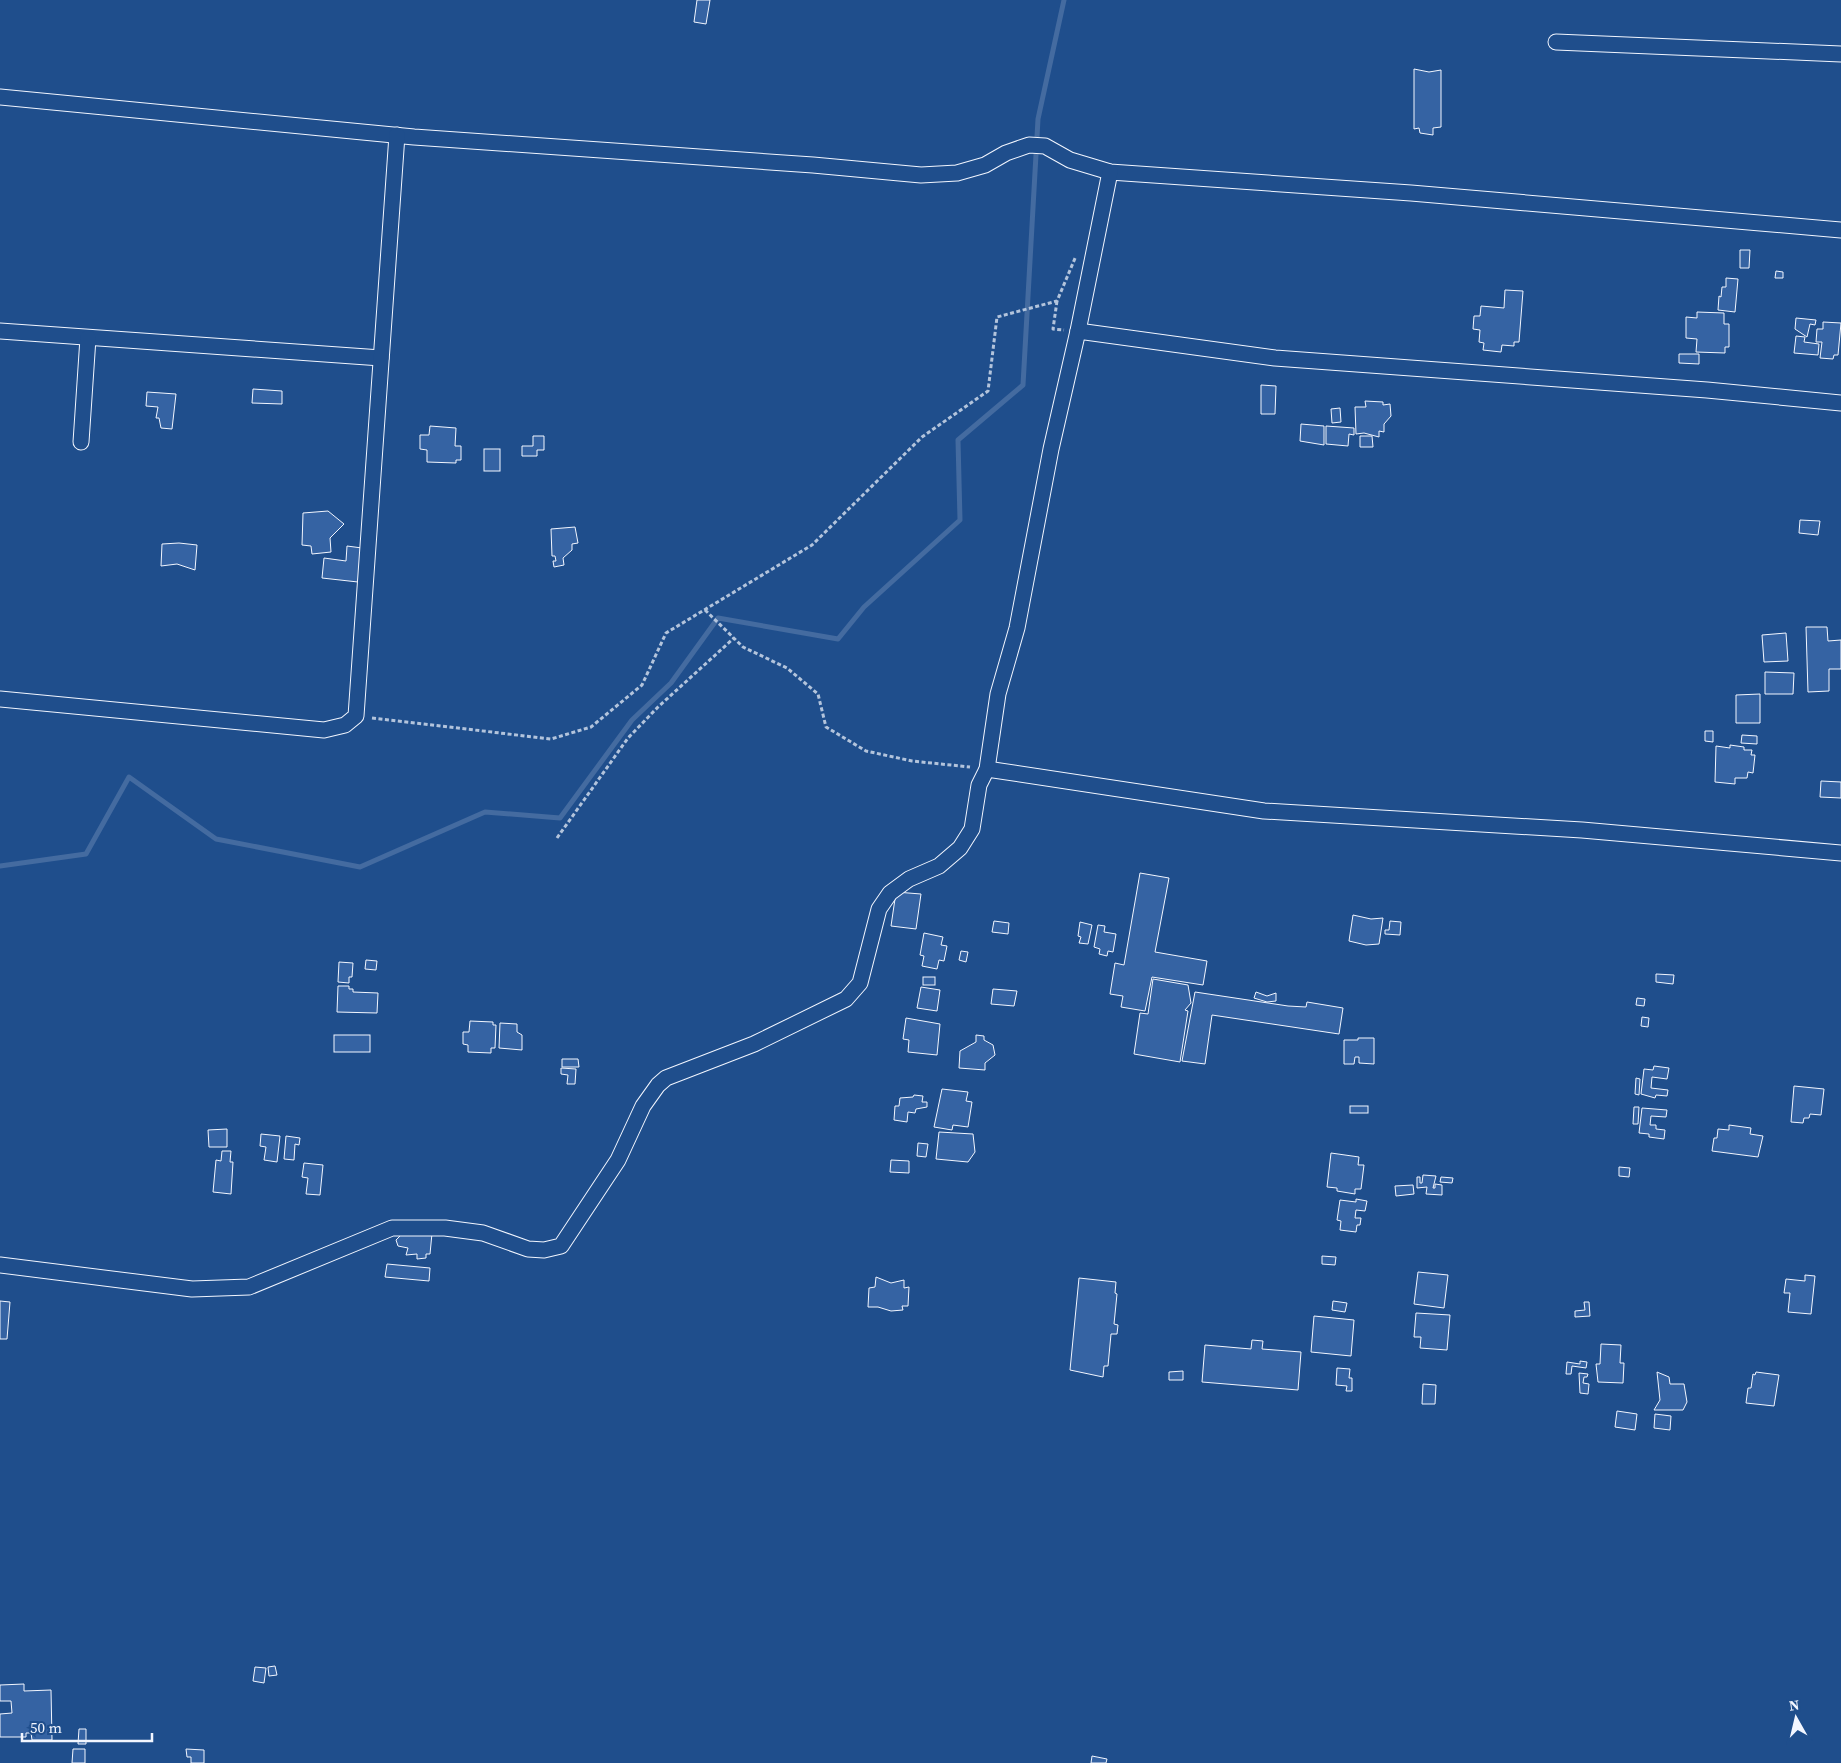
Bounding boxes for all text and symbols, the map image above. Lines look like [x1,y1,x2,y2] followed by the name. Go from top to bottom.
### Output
[1771,1693,1821,1743] north arrow
[1788,1695,1801,1716] text: N
[22,1710,152,1742] scale bar
[30,1717,62,1738] text: 50 m

